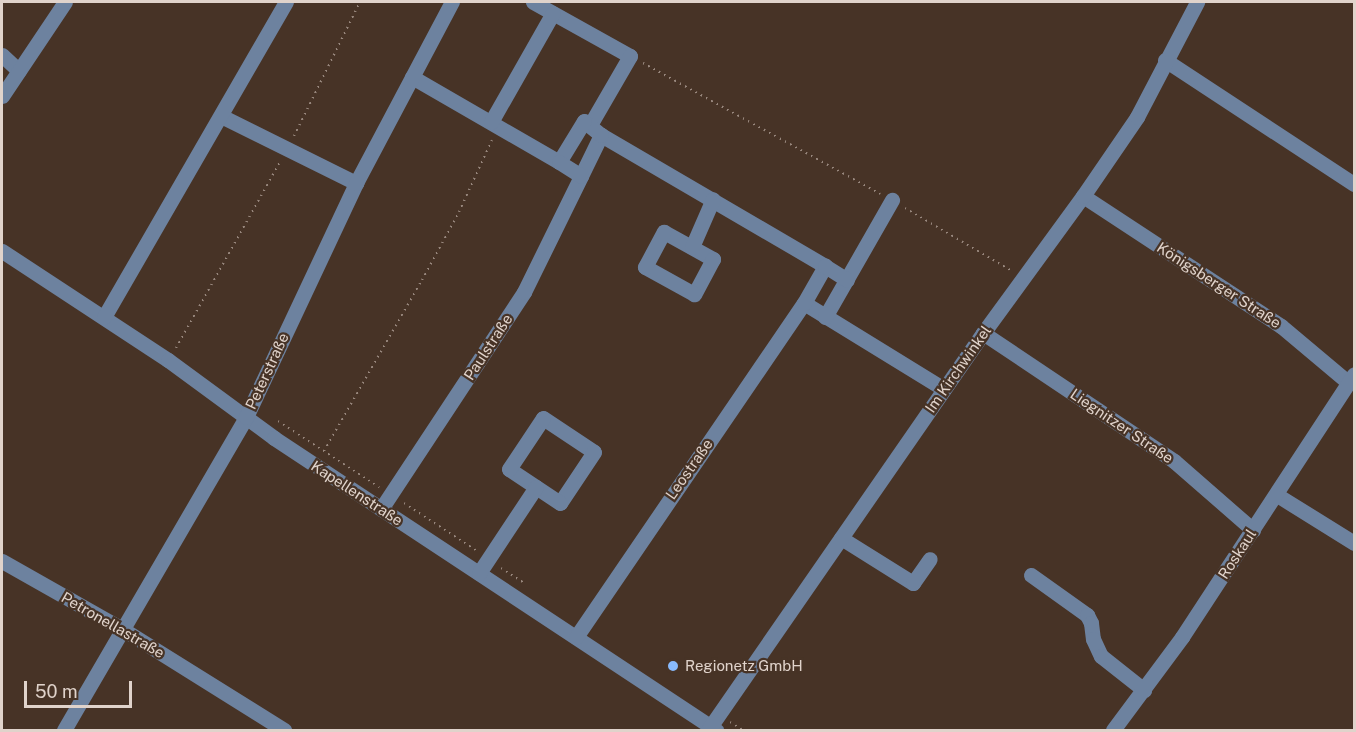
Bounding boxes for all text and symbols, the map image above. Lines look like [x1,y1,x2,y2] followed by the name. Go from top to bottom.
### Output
[1154,238,1284,332] street label: Königsberger Straße
[460,311,516,383] street label: Paulstraße
[921,322,995,416] street label: Im Kirchwinkel
[242,330,292,412] street label: Peterstraße
[1067,385,1177,467] street label: Liegnitzer Straße
[662,435,716,503] street label: Leostraße
[308,457,406,529] street label: Kapellenstraße
[1214,526,1260,582] street label: Roskaul
[58,588,168,662] street label: Petronellastraße
[685,657,803,675] place label: Regionetz GmbH
[666,659,680,673] marker: Regionetz GmbH
[27,669,135,707] scale bar
[35,681,78,702] text: 50 m

